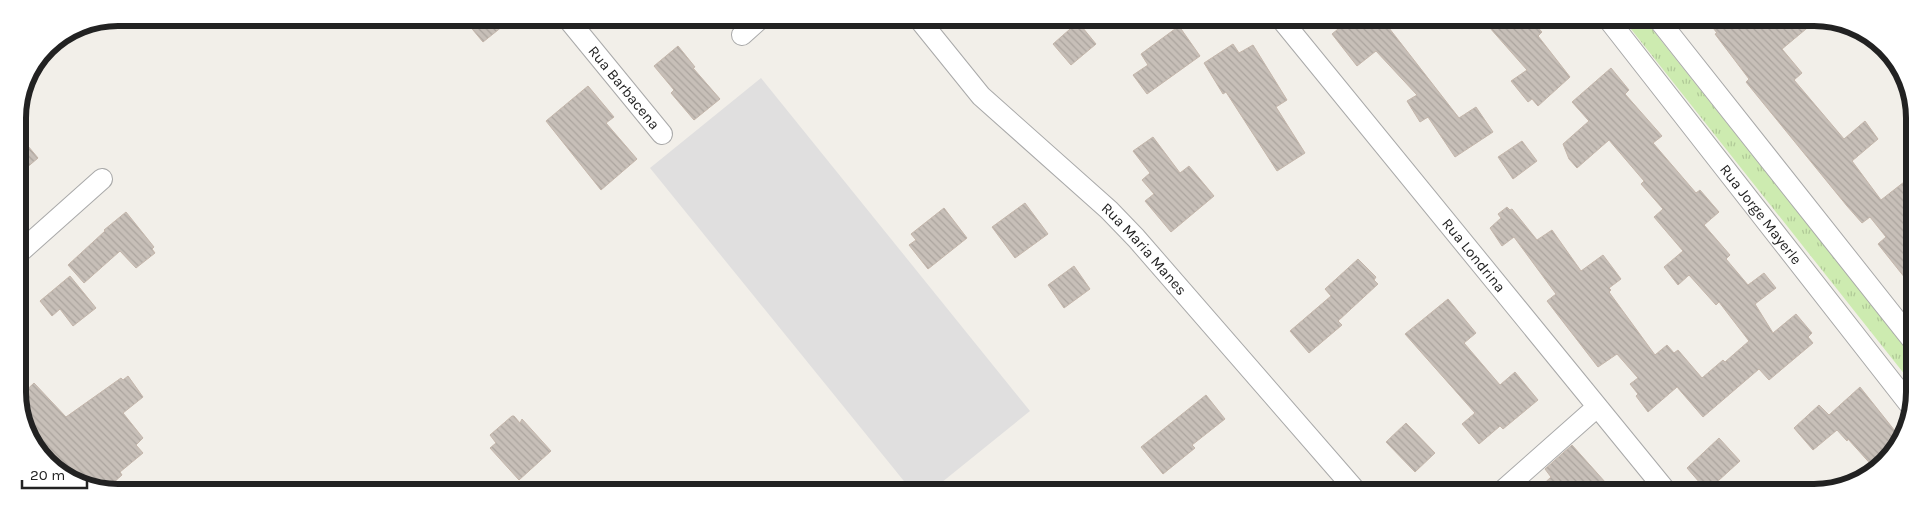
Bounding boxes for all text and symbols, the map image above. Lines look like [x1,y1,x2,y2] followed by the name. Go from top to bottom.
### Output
[584,42,664,133] street label: Rua Barbacena
[1716,161,1806,268] street label: Rua Jorge Mayerle
[1098,199,1190,299] street label: Rua Maria Manes
[1438,215,1509,296] street label: Rua Londrina
[22,458,88,490] scale bar
[30,466,65,484] text: 20 m

